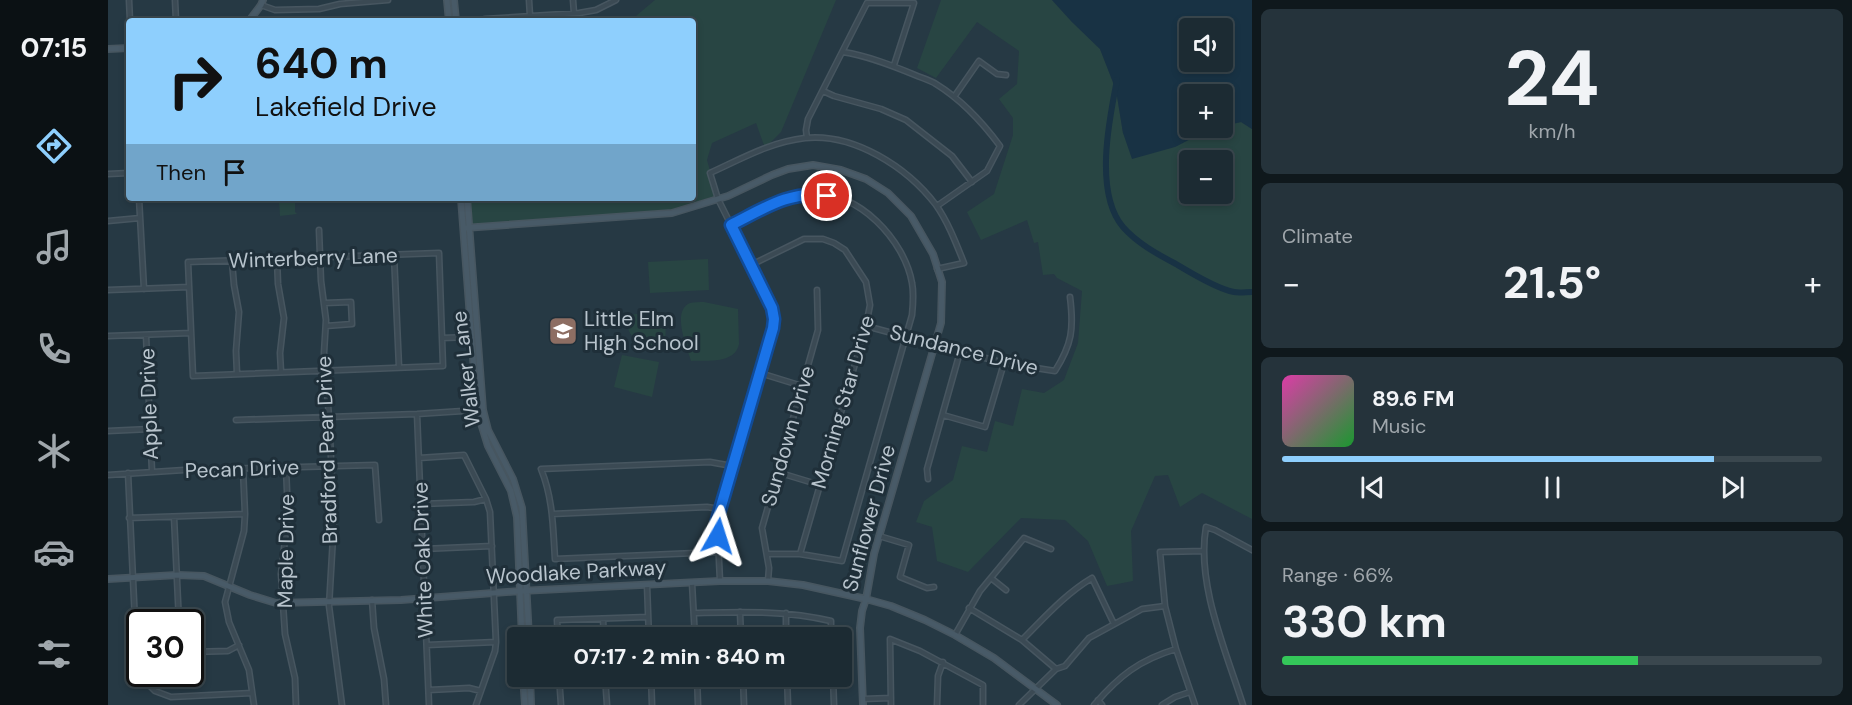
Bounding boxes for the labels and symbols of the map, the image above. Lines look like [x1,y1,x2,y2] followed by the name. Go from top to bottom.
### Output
[801,170,852,221] pin
[228,241,398,275] street label: Winterberry Lane
[584,305,699,357] place label: Little Elm High School
[445,309,487,429] street label: Walker Lane
[805,312,881,492] street label: Morning Star Drive
[547,315,579,347] school or university icon: Little Elm High School
[887,318,1041,382] street label: Sundance Drive
[133,347,165,461] street label: Apple Drive
[310,355,344,545] street label: Bradford Pear Drive
[755,362,821,509] street label: Sundown Drive
[836,441,902,594] street label: Sunflower Drive
[184,453,300,485] street label: Pecan Drive
[406,481,440,639] street label: White Oak Drive
[271,494,301,608] street label: Maple Drive
[686,504,750,568] position arrow
[485,553,667,591] street label: Woodlake Parkway
[126,609,204,687] speed limit sign: 30

